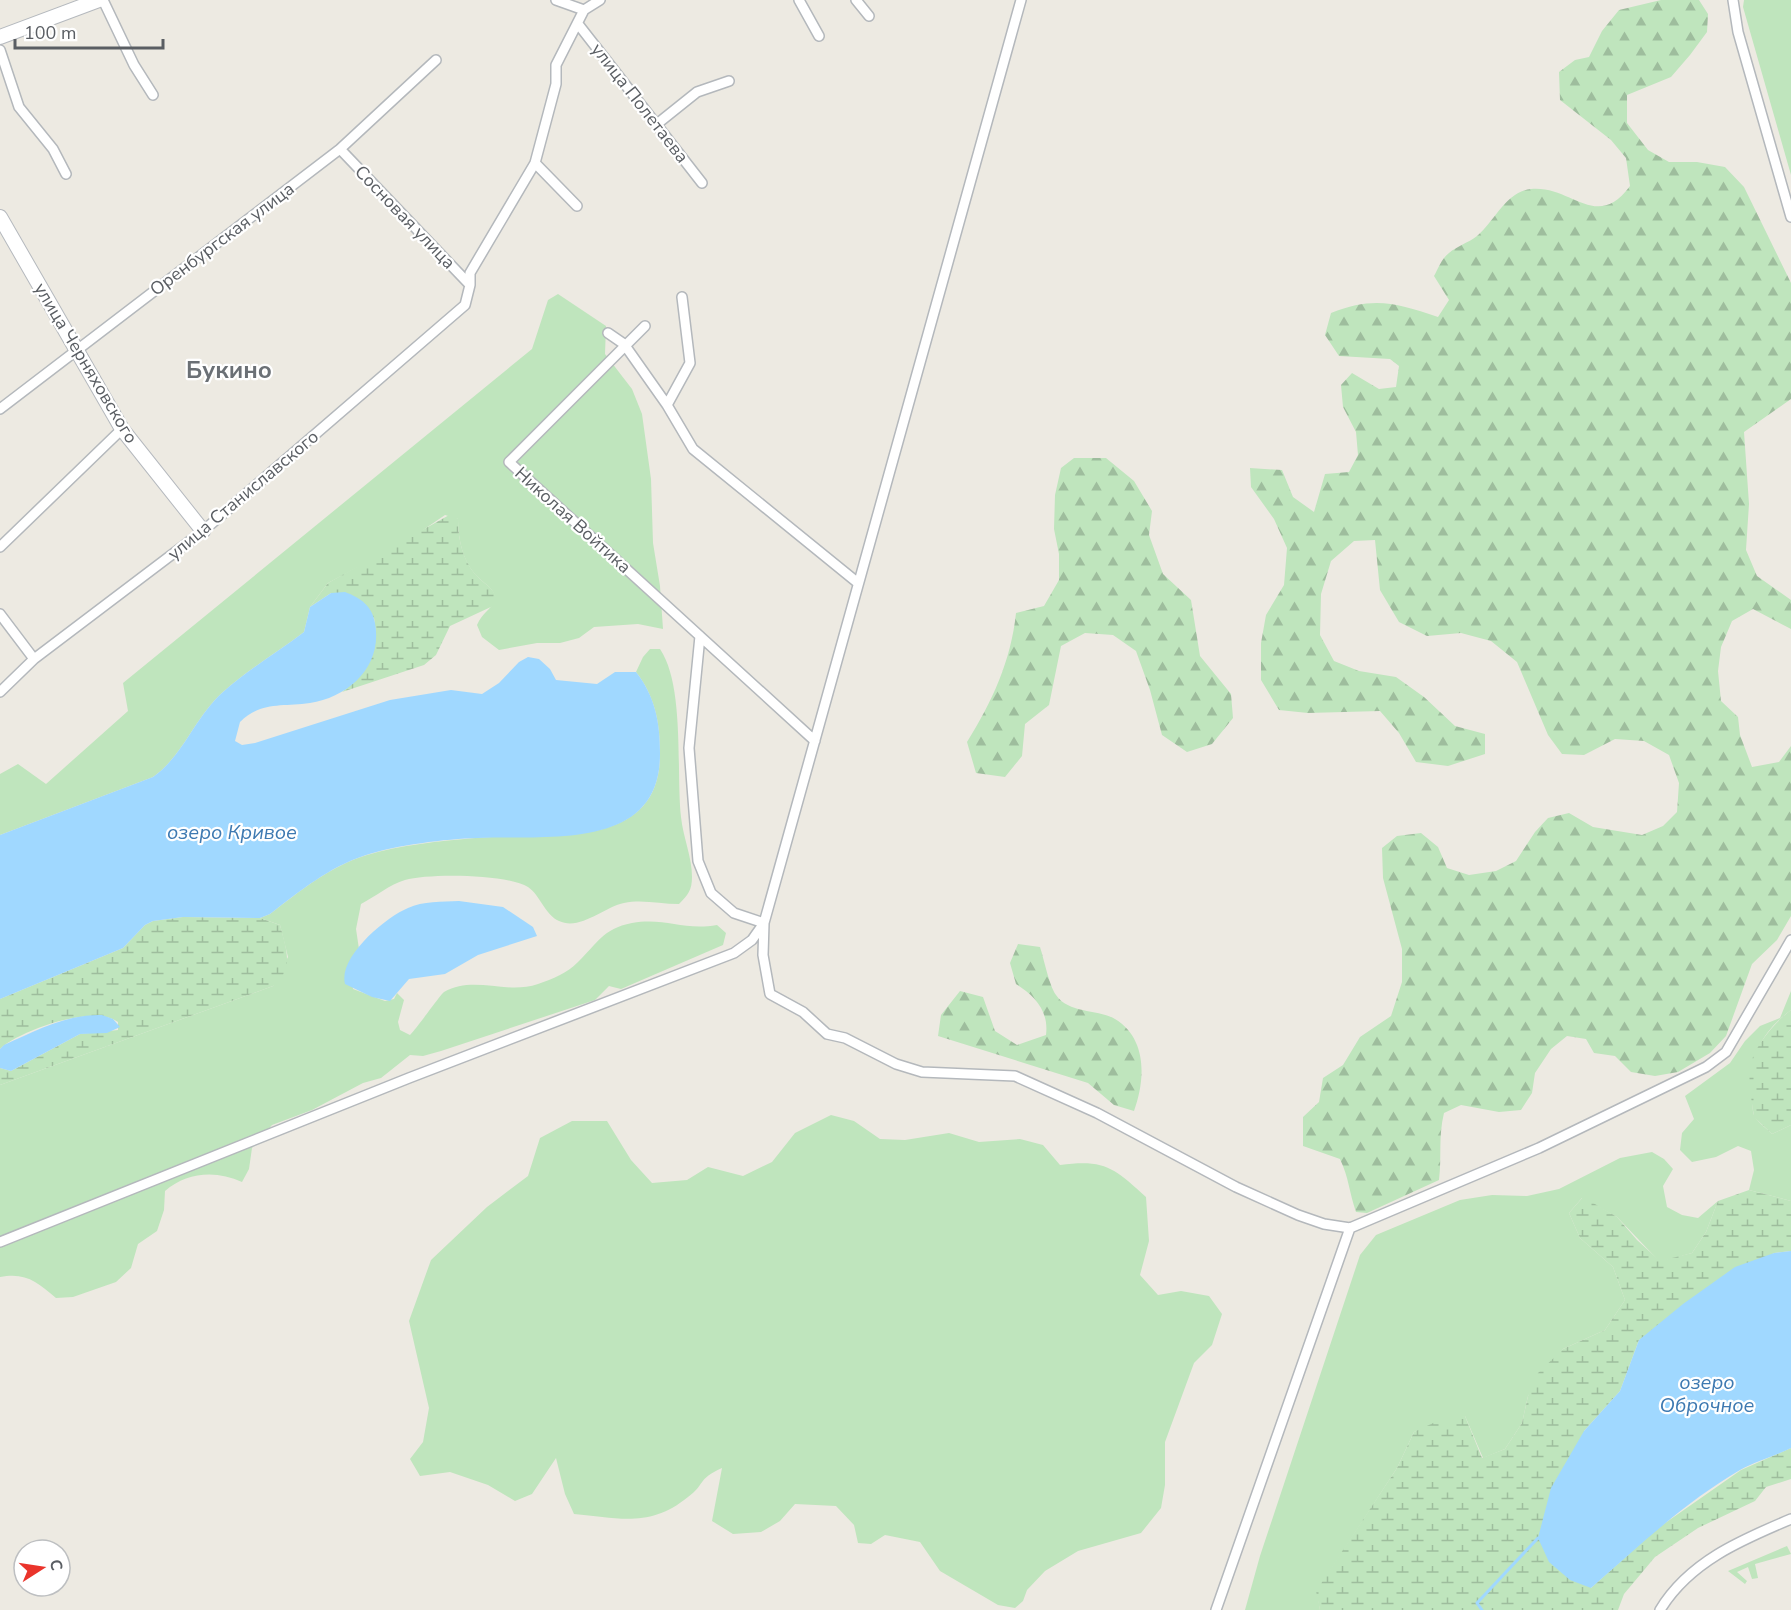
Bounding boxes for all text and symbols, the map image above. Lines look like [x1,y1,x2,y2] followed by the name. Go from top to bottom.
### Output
[15,12,164,50] scale bar
[24,21,76,45] text: 100 m
[586,38,694,168] street label: улица Полетаева
[349,160,461,274] street label: Сосновая улица
[145,177,299,301] street label: Оренбургская улица
[28,278,144,448] street label: улица Черняховского
[186,354,272,386] district label: Букино
[162,425,324,565] street label: улица Станиславского
[510,461,636,579] street label: Николая Войтика
[167,819,297,846] water label: озеро Кривое
[1660,1369,1755,1419] water label: озеро Оброчное
[12,1538,72,1598] north arrow
[44,1557,68,1573] text: С

